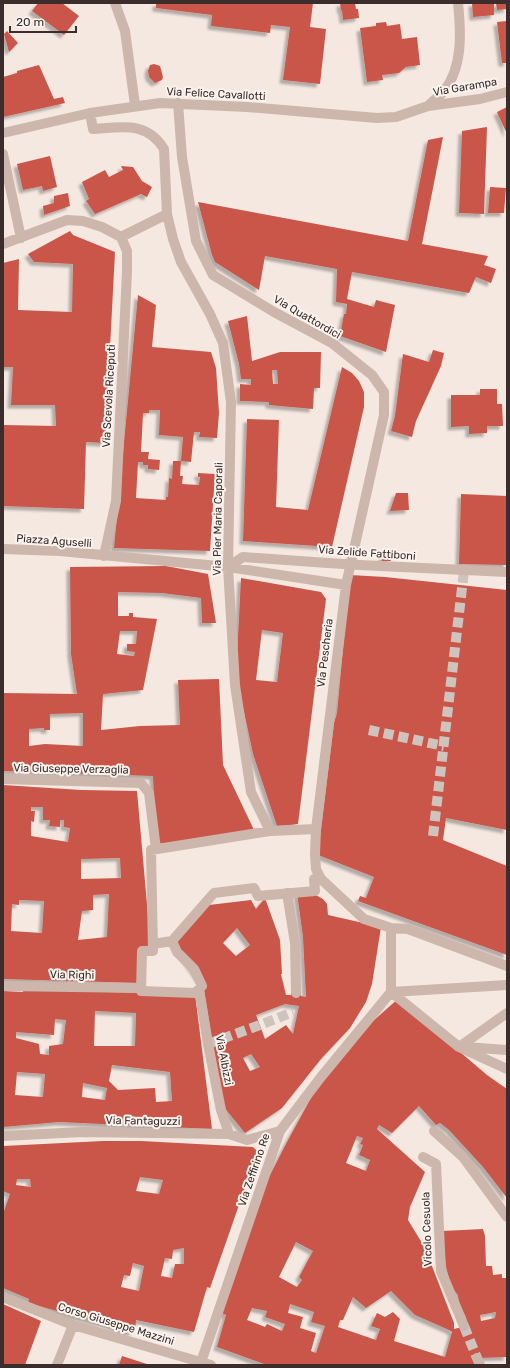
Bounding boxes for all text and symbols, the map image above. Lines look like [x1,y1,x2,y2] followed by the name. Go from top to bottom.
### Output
[10,8,76,34] scale bar
[16,15,44,29] text: 20 m
[432,75,498,99] street label: Via Garampa
[166,85,266,103] street label: Via Felice Cavallotti
[271,292,343,342] street label: Via Quattordici
[100,344,118,448] street label: Via Scevola Riceputi
[211,462,225,576] street label: Via Pier Maria Caporali
[16,532,92,550] street label: Piazza Aguselli
[318,543,416,563] street label: Via Zelide Fattiboni
[314,618,336,688] street label: Via Pescheria
[13,761,129,777] street label: Via Giuseppe Verzaglia
[50,968,94,982] street label: Via Righi
[213,1034,235,1086] street label: Via Albizzi
[105,1114,181,1128] street label: Via Fantaguzzi
[235,1132,273,1208] street label: Via Zeffirino Re
[419,1191,435,1267] street label: Vicolo Cesuola
[56,1300,176,1348] street label: Corso Giuseppe Mazzini

